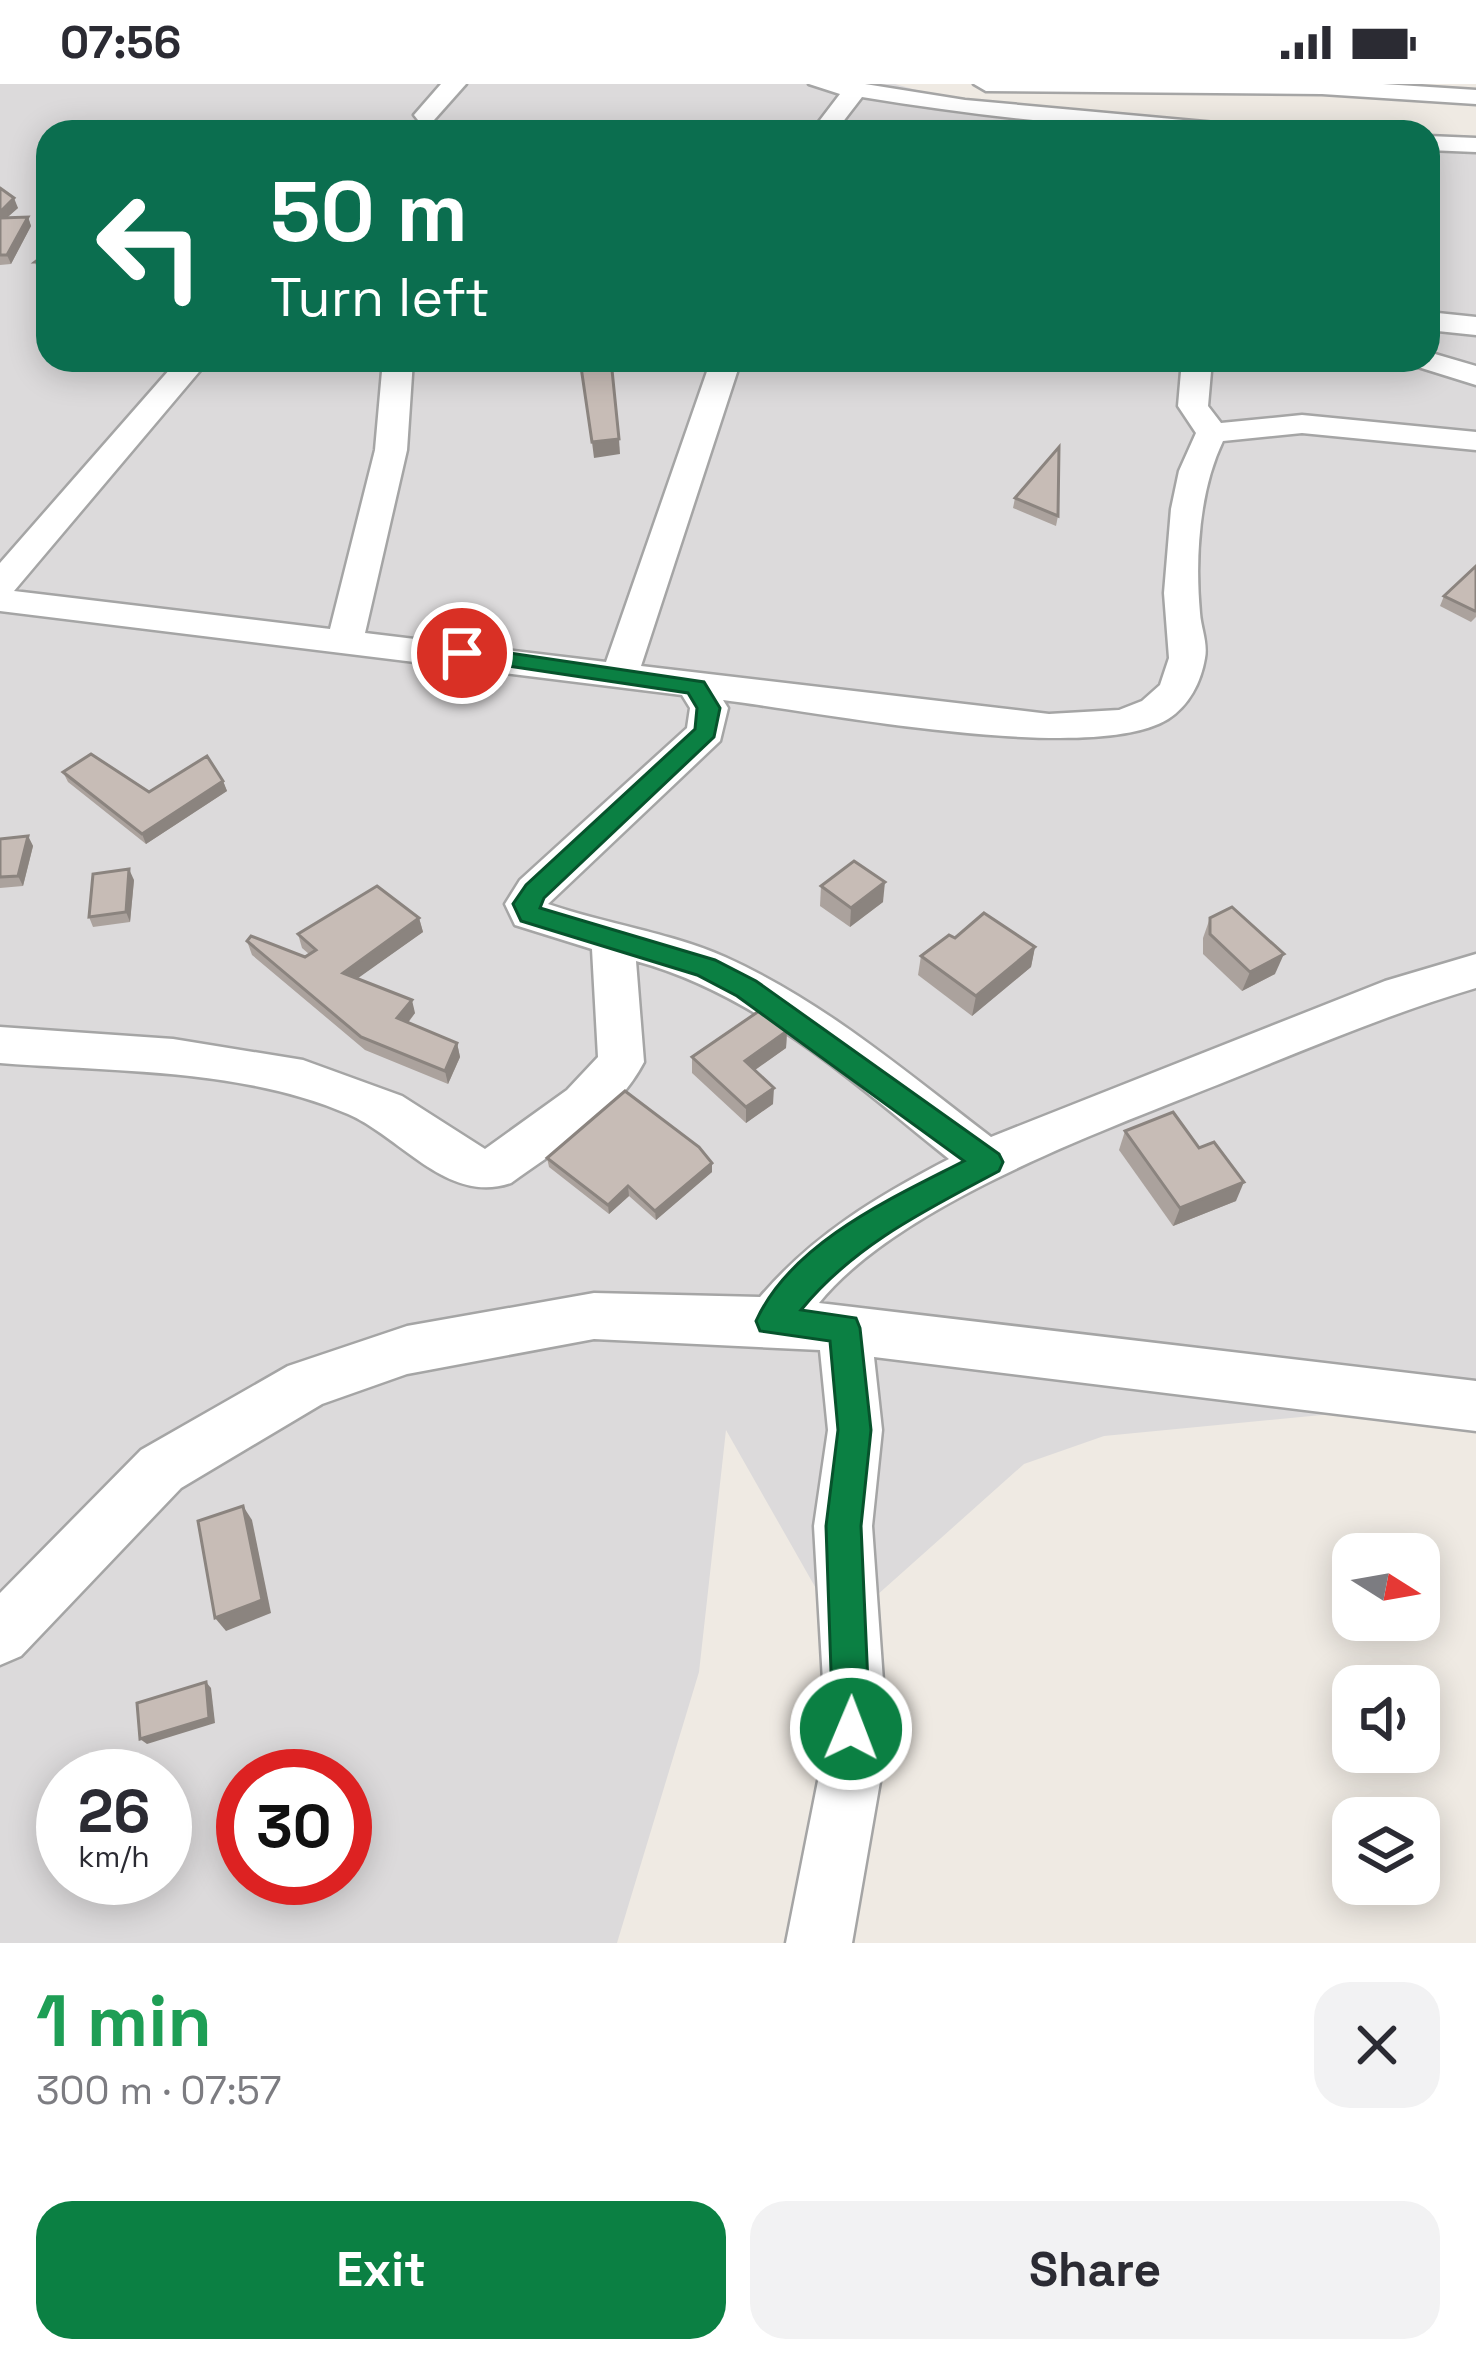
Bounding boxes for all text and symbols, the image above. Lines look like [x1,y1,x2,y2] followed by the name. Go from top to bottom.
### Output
[60,14,181,71] text: 07:56
[270,158,468,266] text: 50 m
[72,168,228,324] icon: left
[270,263,490,332] text: Turn left
[411,602,513,704] pin
[429,620,495,686] icon: arrive
[1332,1533,1440,1641] north arrow
[1332,1533,1440,1905] map controls
[1332,1665,1440,1773] button: sound
[788,1666,914,1792] position arrow
[216,1749,372,1905] speed limit sign: 30
[78,1773,150,1850] text: 26
[1332,1797,1440,1905] button: layers
[78,1837,150,1876] text: km/h
[36,1975,212,2067] text: 1 min
[1314,1982,1440,2108] button: close
[36,2066,282,2115] text: 300 m · 07:57
[36,2201,726,2339] button: Exit
[750,2201,1440,2339] button: Share

